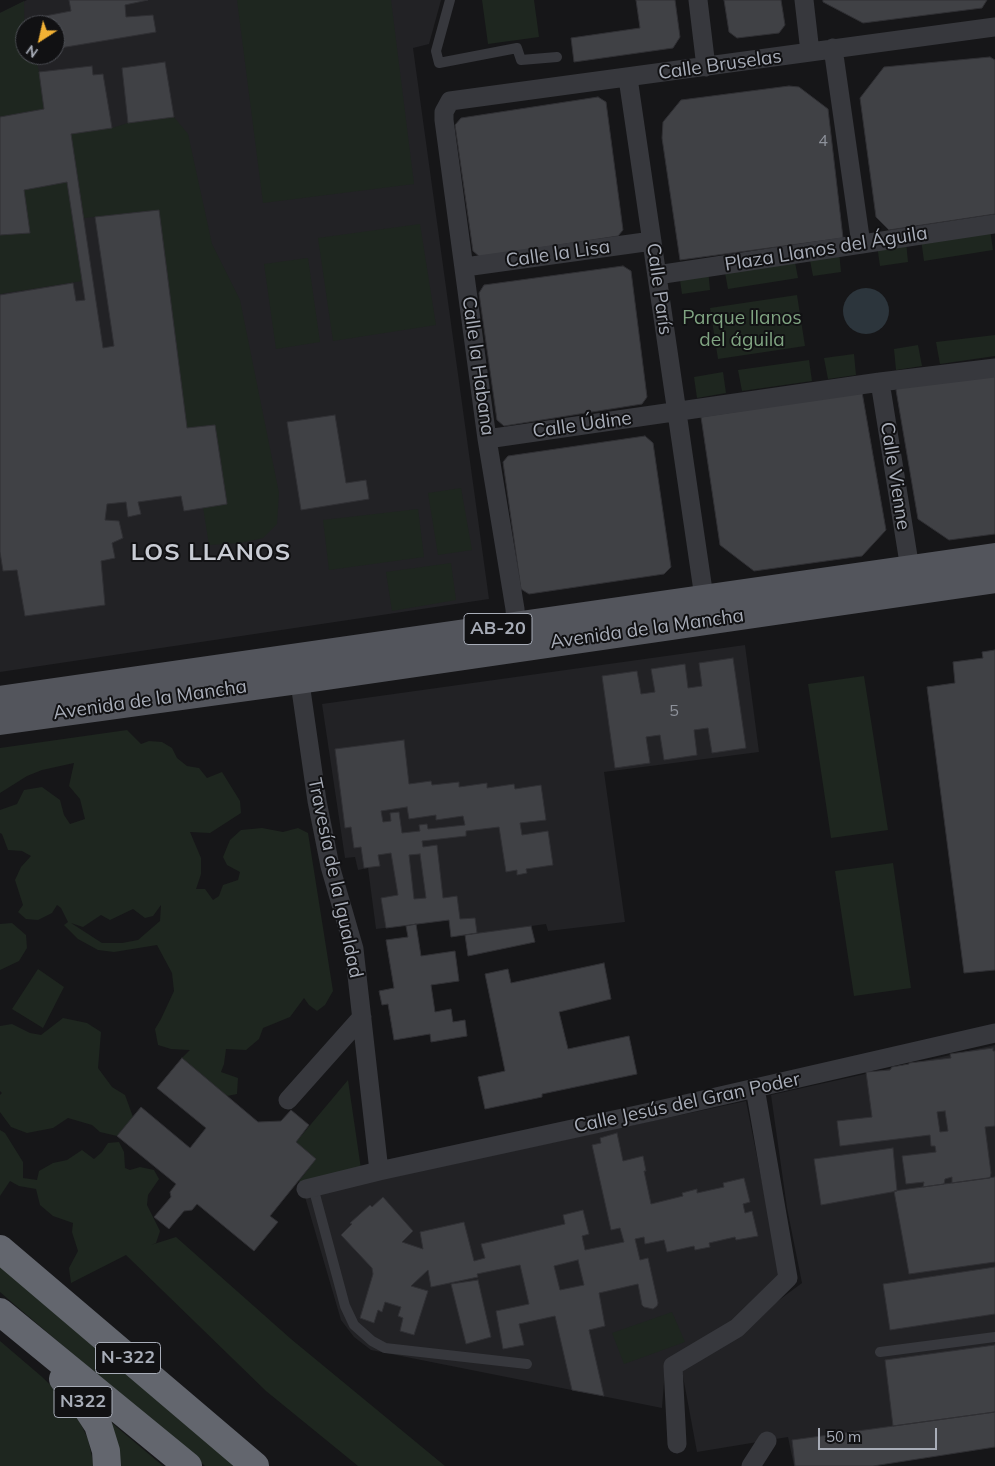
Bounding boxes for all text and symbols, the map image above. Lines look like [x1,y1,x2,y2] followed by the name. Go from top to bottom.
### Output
[15,15,65,65] north arrow
[22,41,41,62] text: N
[657,45,783,85] street label: Calle Bruselas
[818,131,828,151] house number: 4
[723,222,929,276] street label: Plaza Llanos del Águila
[504,235,612,273] street label: Calle la Lisa
[641,242,677,336] street label: Calle París
[457,295,499,437] street label: Calle la Habana
[682,307,802,351] park label: Parque llanos del águila
[531,407,633,443] street label: Calle Údine
[875,420,915,532] street label: Calle Vienne
[130,539,292,567] district label: LOS LLANOS
[549,604,745,654] street label: Avenida de la Mancha
[464,614,532,644] road number: AB-20
[52,675,248,725] street label: Avenida de la Mancha
[669,701,679,721] house number: 5
[303,776,367,980] street label: Travesía de la Igualdad
[572,1068,802,1138] street label: Calle Jesús del Gran Poder
[96,1342,160,1374] road number: N-322
[54,1386,112,1418] road number: N322
[820,1418,939,1450] scale bar
[826,1427,861,1446] text: 50 m

